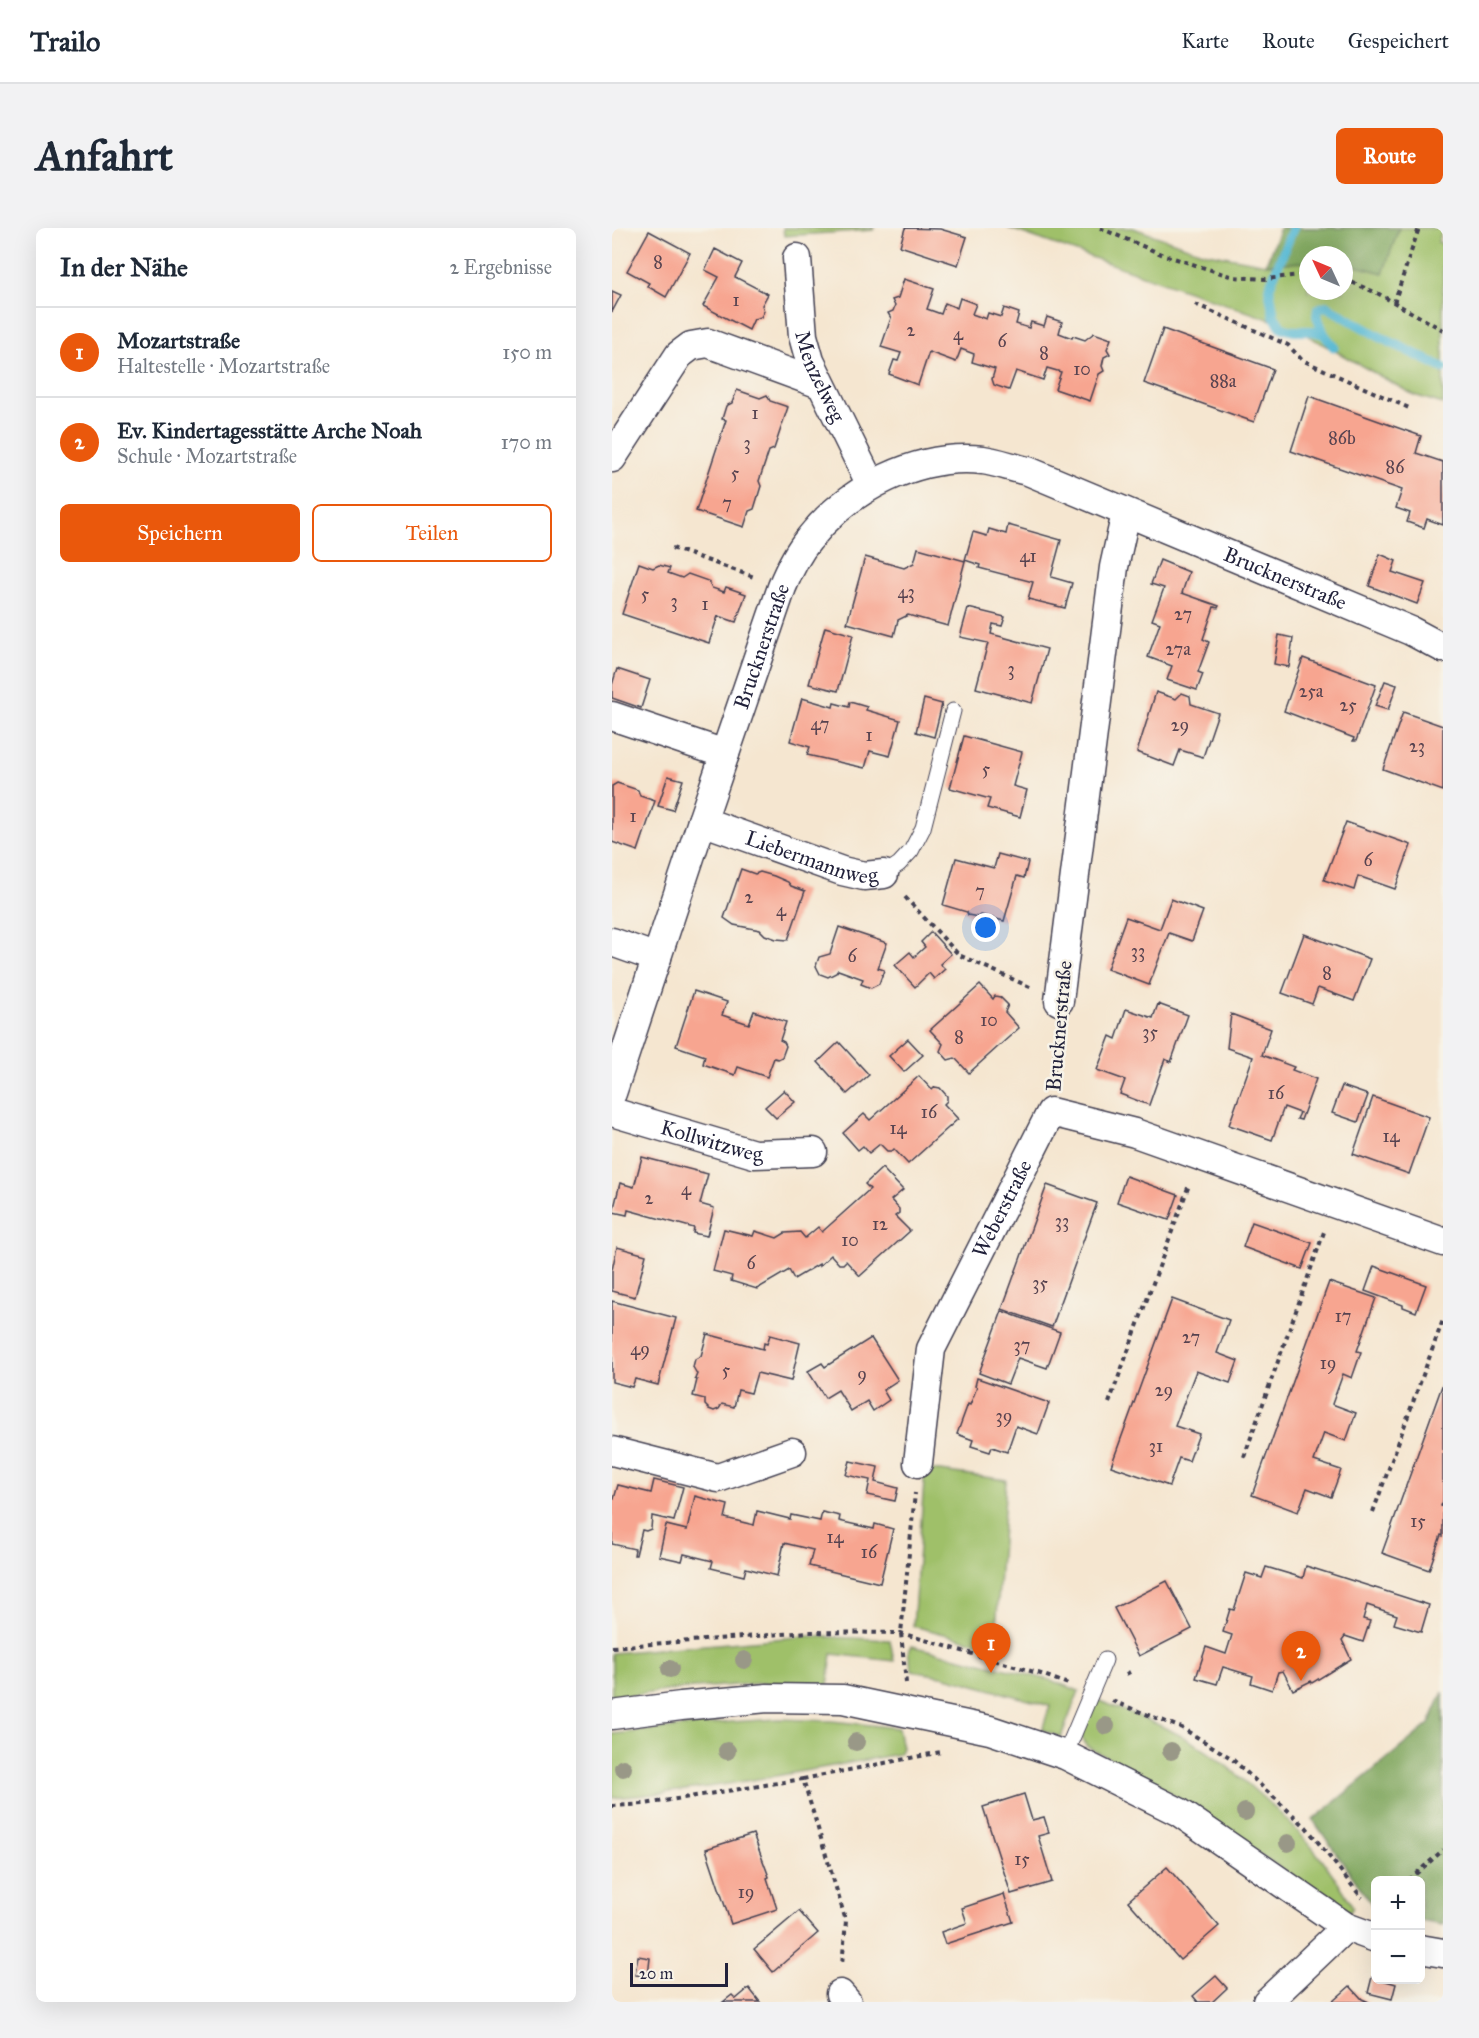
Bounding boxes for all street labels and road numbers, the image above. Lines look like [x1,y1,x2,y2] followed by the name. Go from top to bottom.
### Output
[789,328,851,427] street label: Menzelweg
[1220,541,1351,616] street label: Brucknerstraße
[728,580,795,713] street label: Brucknerstraße
[742,825,879,890] street label: Liebermannweg
[1040,959,1078,1092] street label: Brucknerstraße
[658,1114,763,1167] street label: Kollwitzweg
[966,1155,1038,1262] street label: Weberstraße

